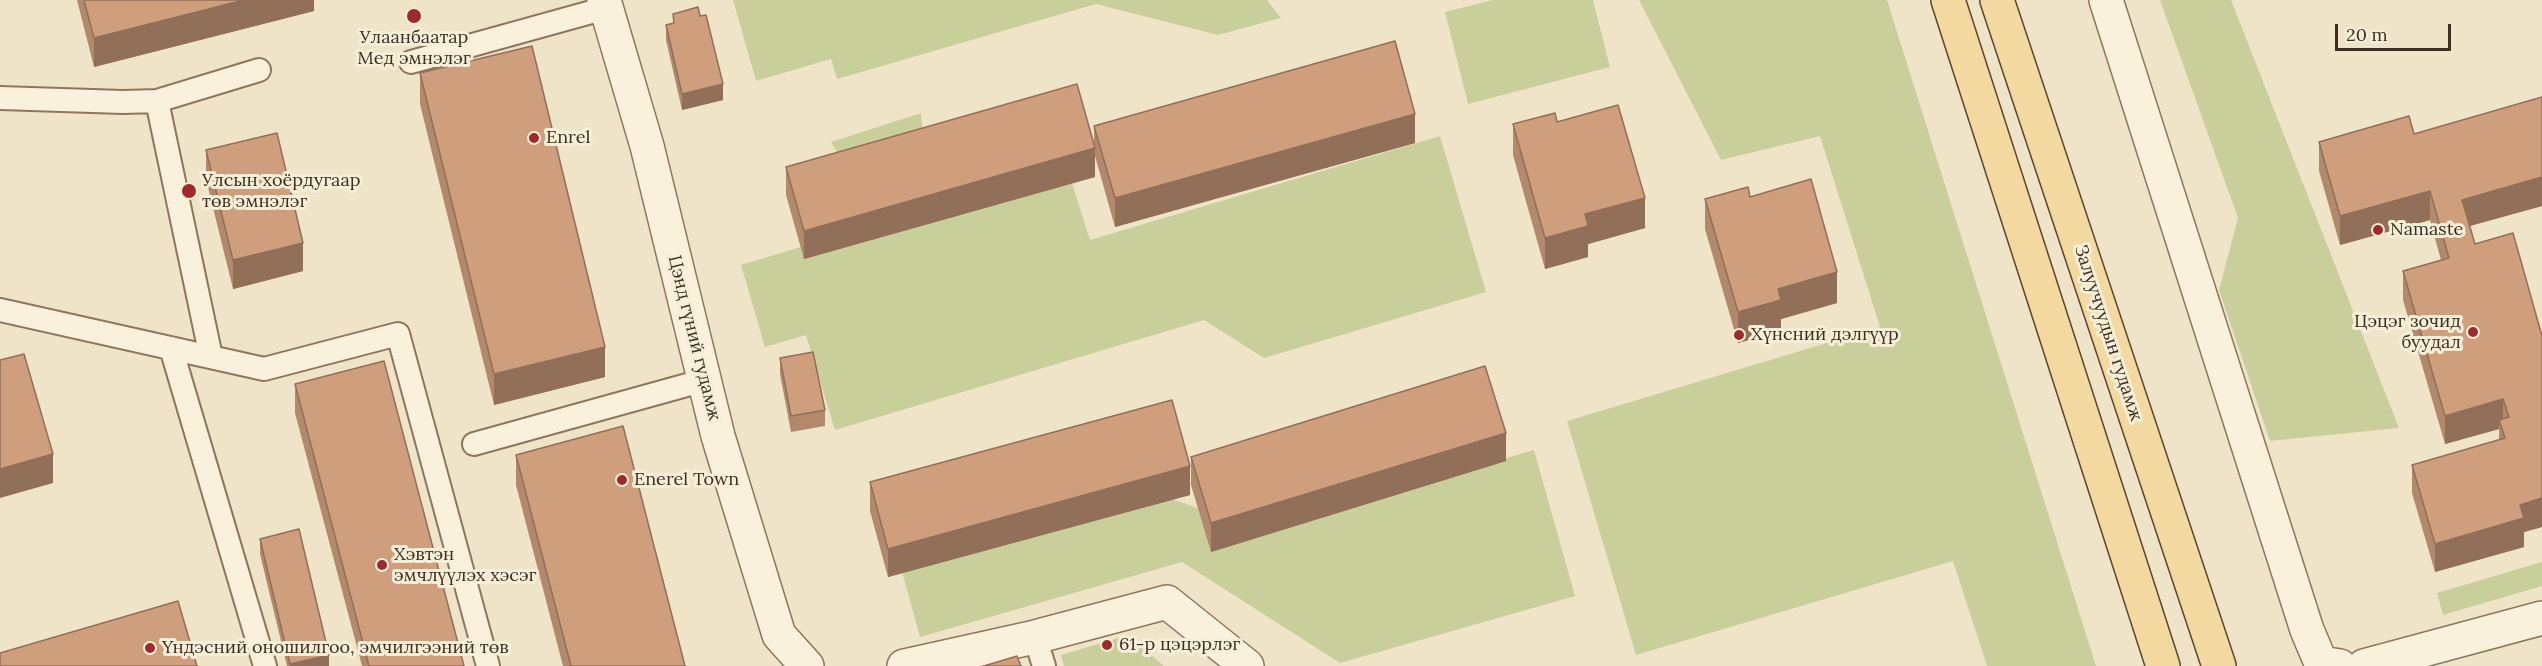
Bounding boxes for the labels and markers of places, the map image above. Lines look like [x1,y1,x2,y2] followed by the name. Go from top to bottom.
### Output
[405,7,423,25] marker: Улаанбаатар Мед эмнэлэг
[357,27,471,70] place label: Улаанбаатар Мед эмнэлэг
[546,127,590,149] place label: Enrel
[527,131,541,145] marker: Enrel
[202,170,360,213] place label: Улсын хоёрдугаар төв эмнэлэг
[180,182,198,200] marker: Улсын хоёрдугаар төв эмнэлэг
[2390,219,2463,241] place label: Namaste
[2371,223,2385,237] marker: Namaste
[2354,311,2461,354] place label: Цэцэг зочид буудал
[1751,324,1899,346] place label: Хүнсний дэлгүүр
[2466,325,2480,339] marker: Цэцэг зочид буудал
[1732,328,1746,342] marker: Хүнсний дэлгүүр
[634,469,739,491] place label: Enerel Town
[615,473,629,487] marker: Enerel Town
[394,544,536,586] place label: Хэвтэн эмчлүүлэх хэсэг
[375,558,389,572] marker: Хэвтэн эмчлүүлэх хэсэг
[1119,634,1240,656] place label: 61-р цэцэрлэг
[162,637,509,659] place label: Үндэсний оношилгоо, эмчилгээний төв
[1100,638,1114,652] marker: 61-р цэцэрлэг
[143,641,157,655] marker: Үндэсний оношилгоо, эмчилгээний төв

